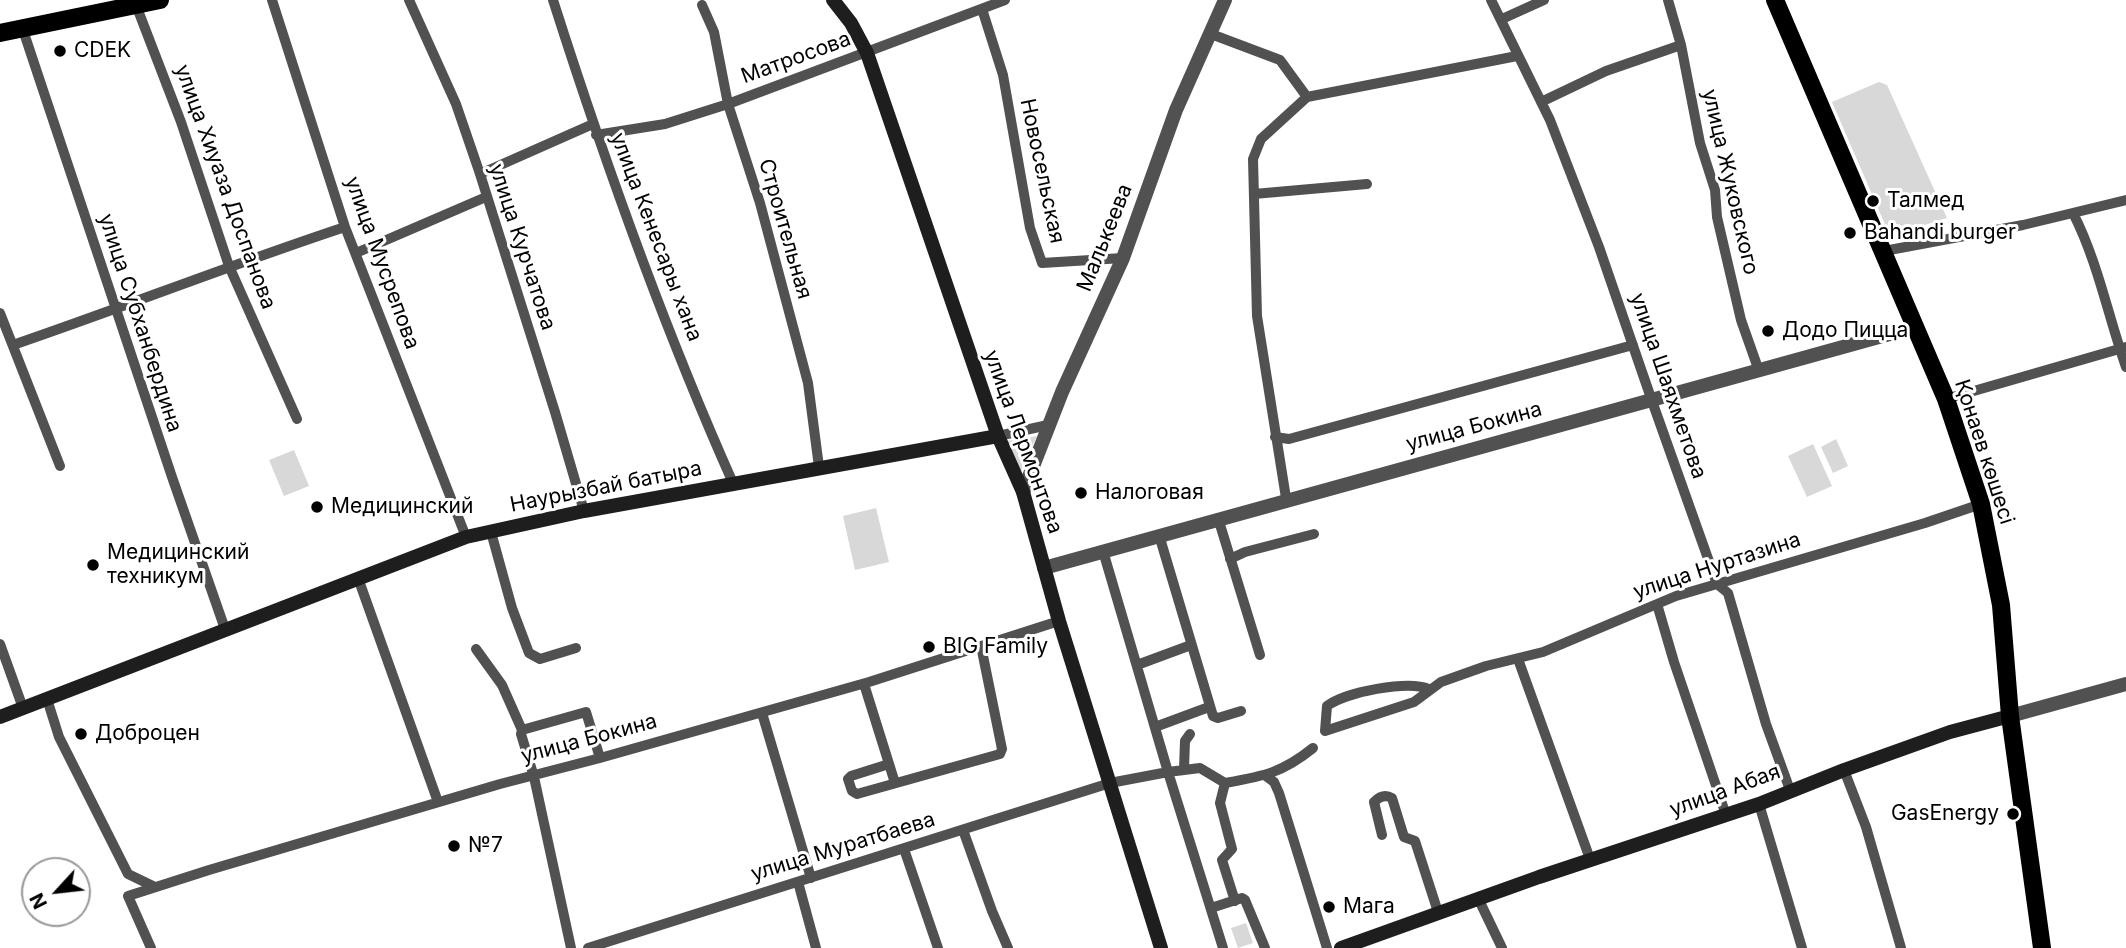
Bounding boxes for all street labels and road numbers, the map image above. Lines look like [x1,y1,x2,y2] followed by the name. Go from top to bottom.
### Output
[738,27,854,89] street label: Матросова
[169,61,281,313] street label: улица Хиуаза Доспанова
[1696,87,1764,277] street label: улица Жуковского
[1014,96,1070,246] street label: Новосельская
[605,129,707,345] street label: улица Кенесары хана
[753,156,817,302] street label: Строительная
[483,161,561,333] street label: улица Курчатова
[339,173,425,353] street label: улица Мусрепова
[1072,181,1138,295] street label: Малькеева
[93,211,187,435] street label: улица Субханбердина
[1624,290,1712,482] street label: улица Шаяхметова
[978,347,1068,537] street label: улица Лермонтова
[1949,376,2019,528] street label: Қонаев көшесі
[1403,397,1545,457] street label: улица Бокина
[508,456,704,518] street label: Наурызбай батыра
[1630,527,1804,605] street label: улица Нуртазина
[518,709,660,769] street label: улица Бокина
[1666,759,1784,823] street label: улица Абая
[748,807,938,887] street label: улица Муратбаева

